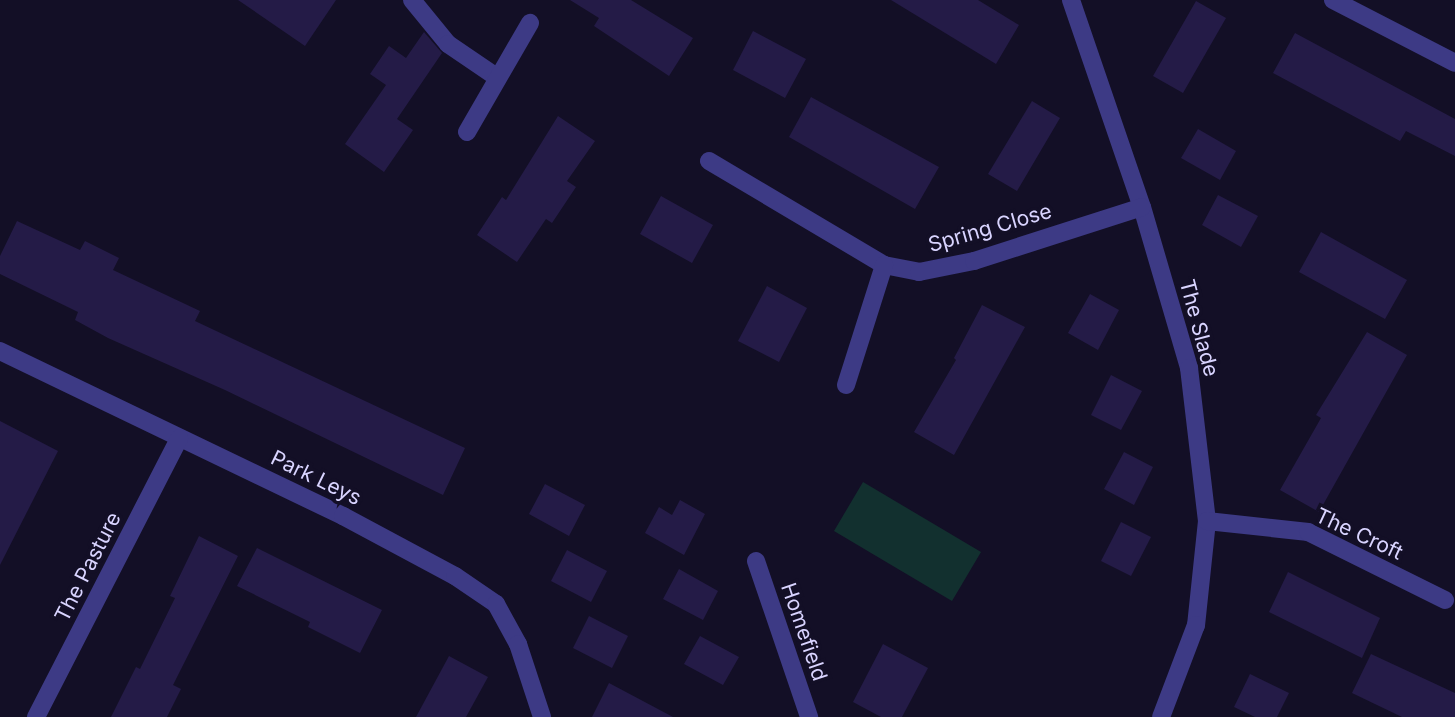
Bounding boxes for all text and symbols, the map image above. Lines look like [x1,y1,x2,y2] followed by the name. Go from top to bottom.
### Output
[925,198,1055,258] street label: Spring Close
[1174,277,1224,379] street label: The Slade
[267,445,365,511] street label: Park Leys
[1311,503,1407,565] street label: The Croft
[50,508,126,626] street label: The Pasture
[776,580,832,684] street label: Homefield

